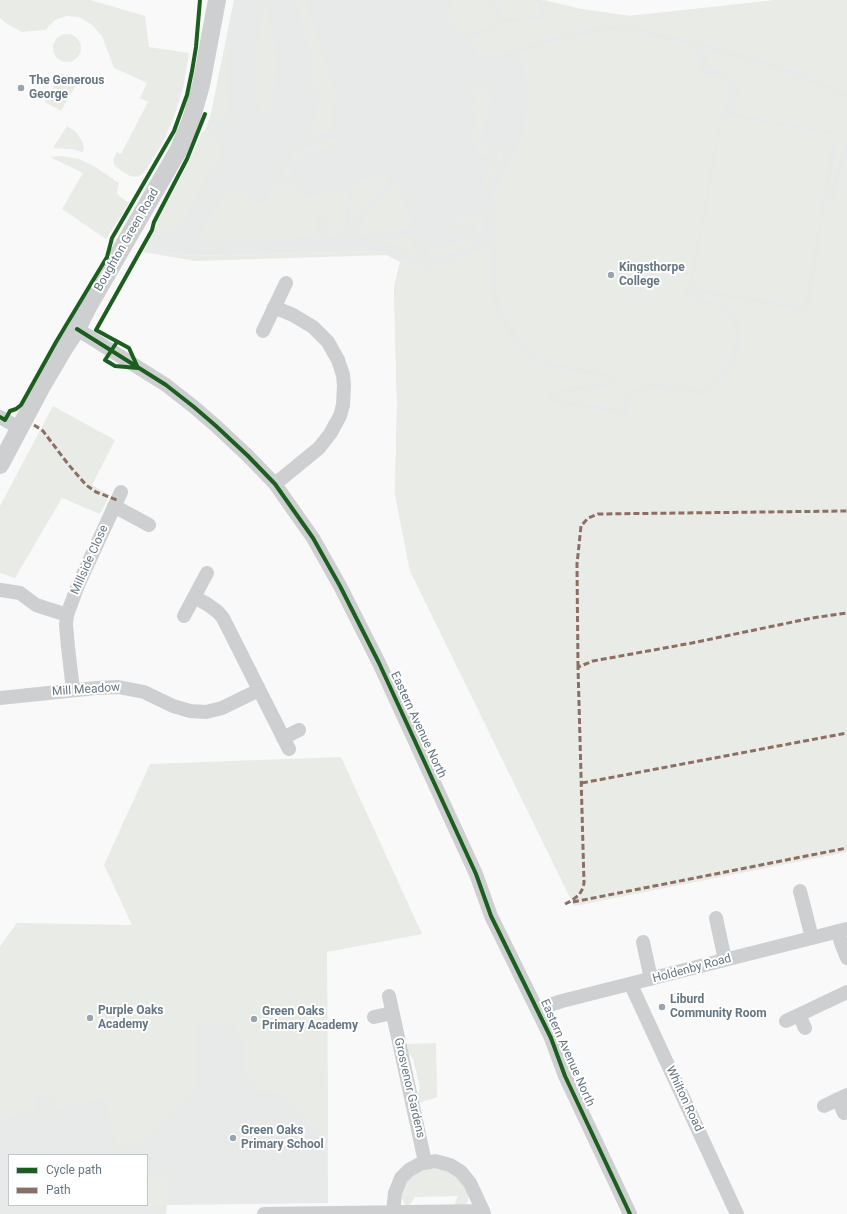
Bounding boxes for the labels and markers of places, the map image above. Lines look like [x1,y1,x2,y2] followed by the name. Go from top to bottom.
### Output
[29,74,104,102] place label: The Generous George
[16,83,26,93] marker: The Generous George
[619,261,685,289] place label: Kingsthorpe College
[606,270,616,280] marker: Kingsthorpe College
[670,993,767,1021] place label: Liburd Community Room
[657,1002,667,1012] marker: Liburd Community Room
[98,1004,164,1032] place label: Purple Oaks Academy
[262,1005,358,1033] place label: Green Oaks Primary Academy
[85,1013,95,1023] marker: Purple Oaks Academy
[249,1014,259,1024] marker: Green Oaks Primary Academy
[241,1124,324,1152] place label: Green Oaks Primary School
[228,1133,238,1143] marker: Green Oaks Primary School

